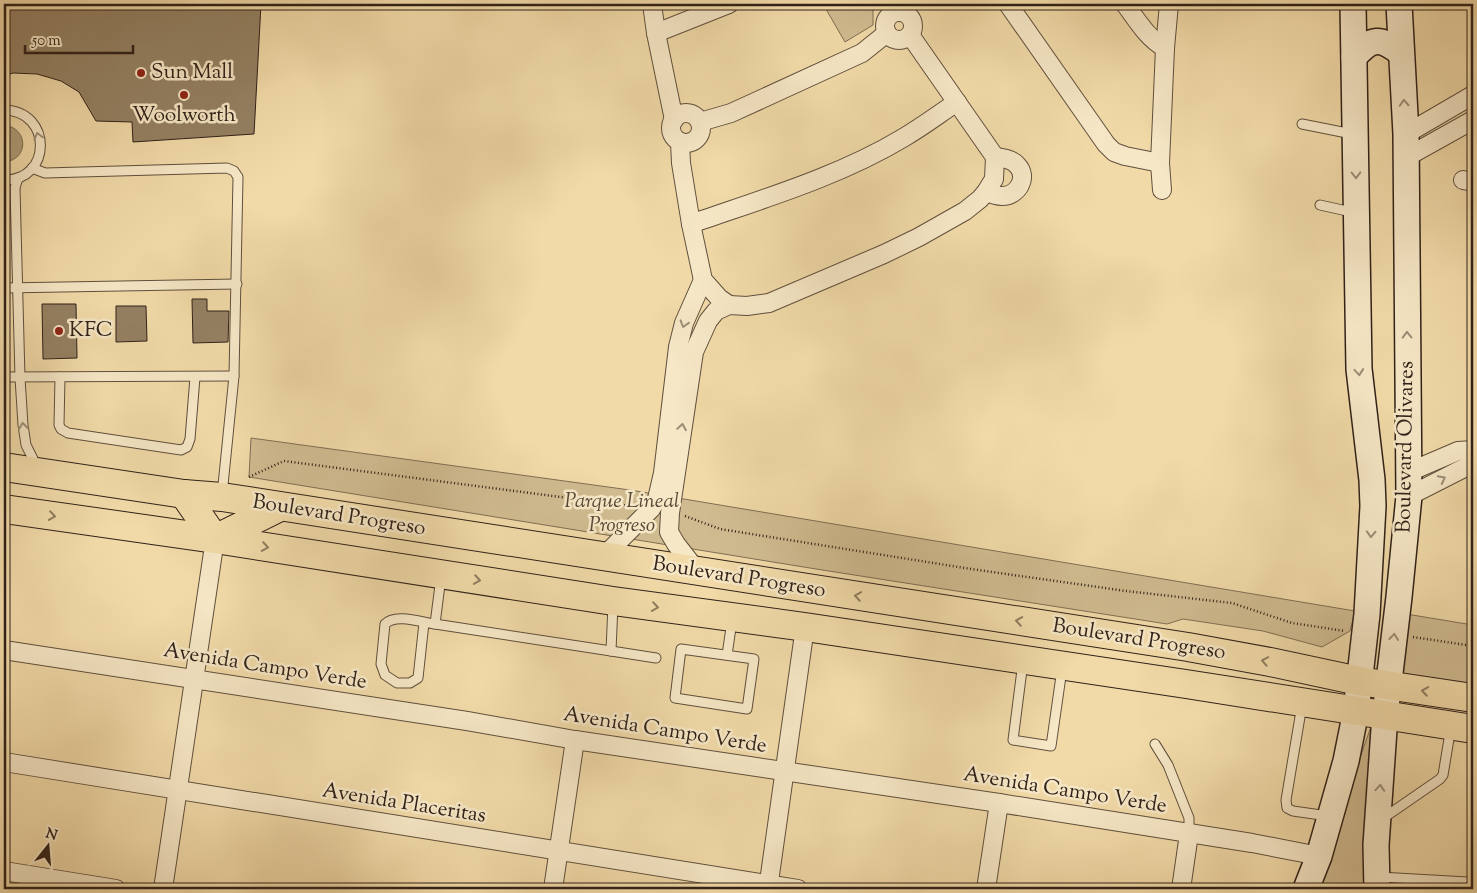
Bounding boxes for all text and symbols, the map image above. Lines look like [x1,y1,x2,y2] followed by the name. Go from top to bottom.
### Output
[25,22,132,54] scale bar
[31,31,61,52] text: 50 m
[151,58,233,88] place label: Sun Mall
[135,67,147,79] marker: Sun Mall
[178,89,190,101] marker: Woolworth
[1399,99,1409,106] one-way arrow
[132,101,236,131] place label: Woolworth
[34,133,44,141] one-way arrow
[1350,171,1361,179] one-way arrow
[69,316,113,346] place label: KFC
[679,320,689,328] one-way arrow
[53,325,65,337] marker: KFC
[1402,331,1412,339] one-way arrow
[1389,361,1423,533] street label: Boulevard Olivares
[1354,369,1365,377] one-way arrow
[18,422,29,430] one-way arrow
[676,423,687,431] one-way arrow
[1437,475,1446,485] one-way arrow
[250,487,428,545] street label: Boulevard Progreso
[564,487,680,541] park label: Parque Lineal Progreso
[48,510,56,521] one-way arrow
[1366,530,1377,538] one-way arrow
[260,541,269,551] one-way arrow
[650,549,828,607] street label: Boulevard Progreso
[473,574,482,584] one-way arrow
[854,592,862,602] one-way arrow
[651,601,659,612] one-way arrow
[1050,611,1228,669] street label: Boulevard Progreso
[1014,616,1022,627] one-way arrow
[1388,633,1399,641] one-way arrow
[161,636,369,698] street label: Avenida Campo Verde
[1261,657,1270,667] one-way arrow
[1421,686,1429,697] one-way arrow
[561,700,769,762] street label: Avenida Campo Verde
[961,760,1169,822] street label: Avenida Campo Verde
[320,776,488,832] street label: Avenida Placeritas
[1374,784,1385,792] one-way arrow
[22,820,72,870] north arrow
[43,824,59,847] text: N

